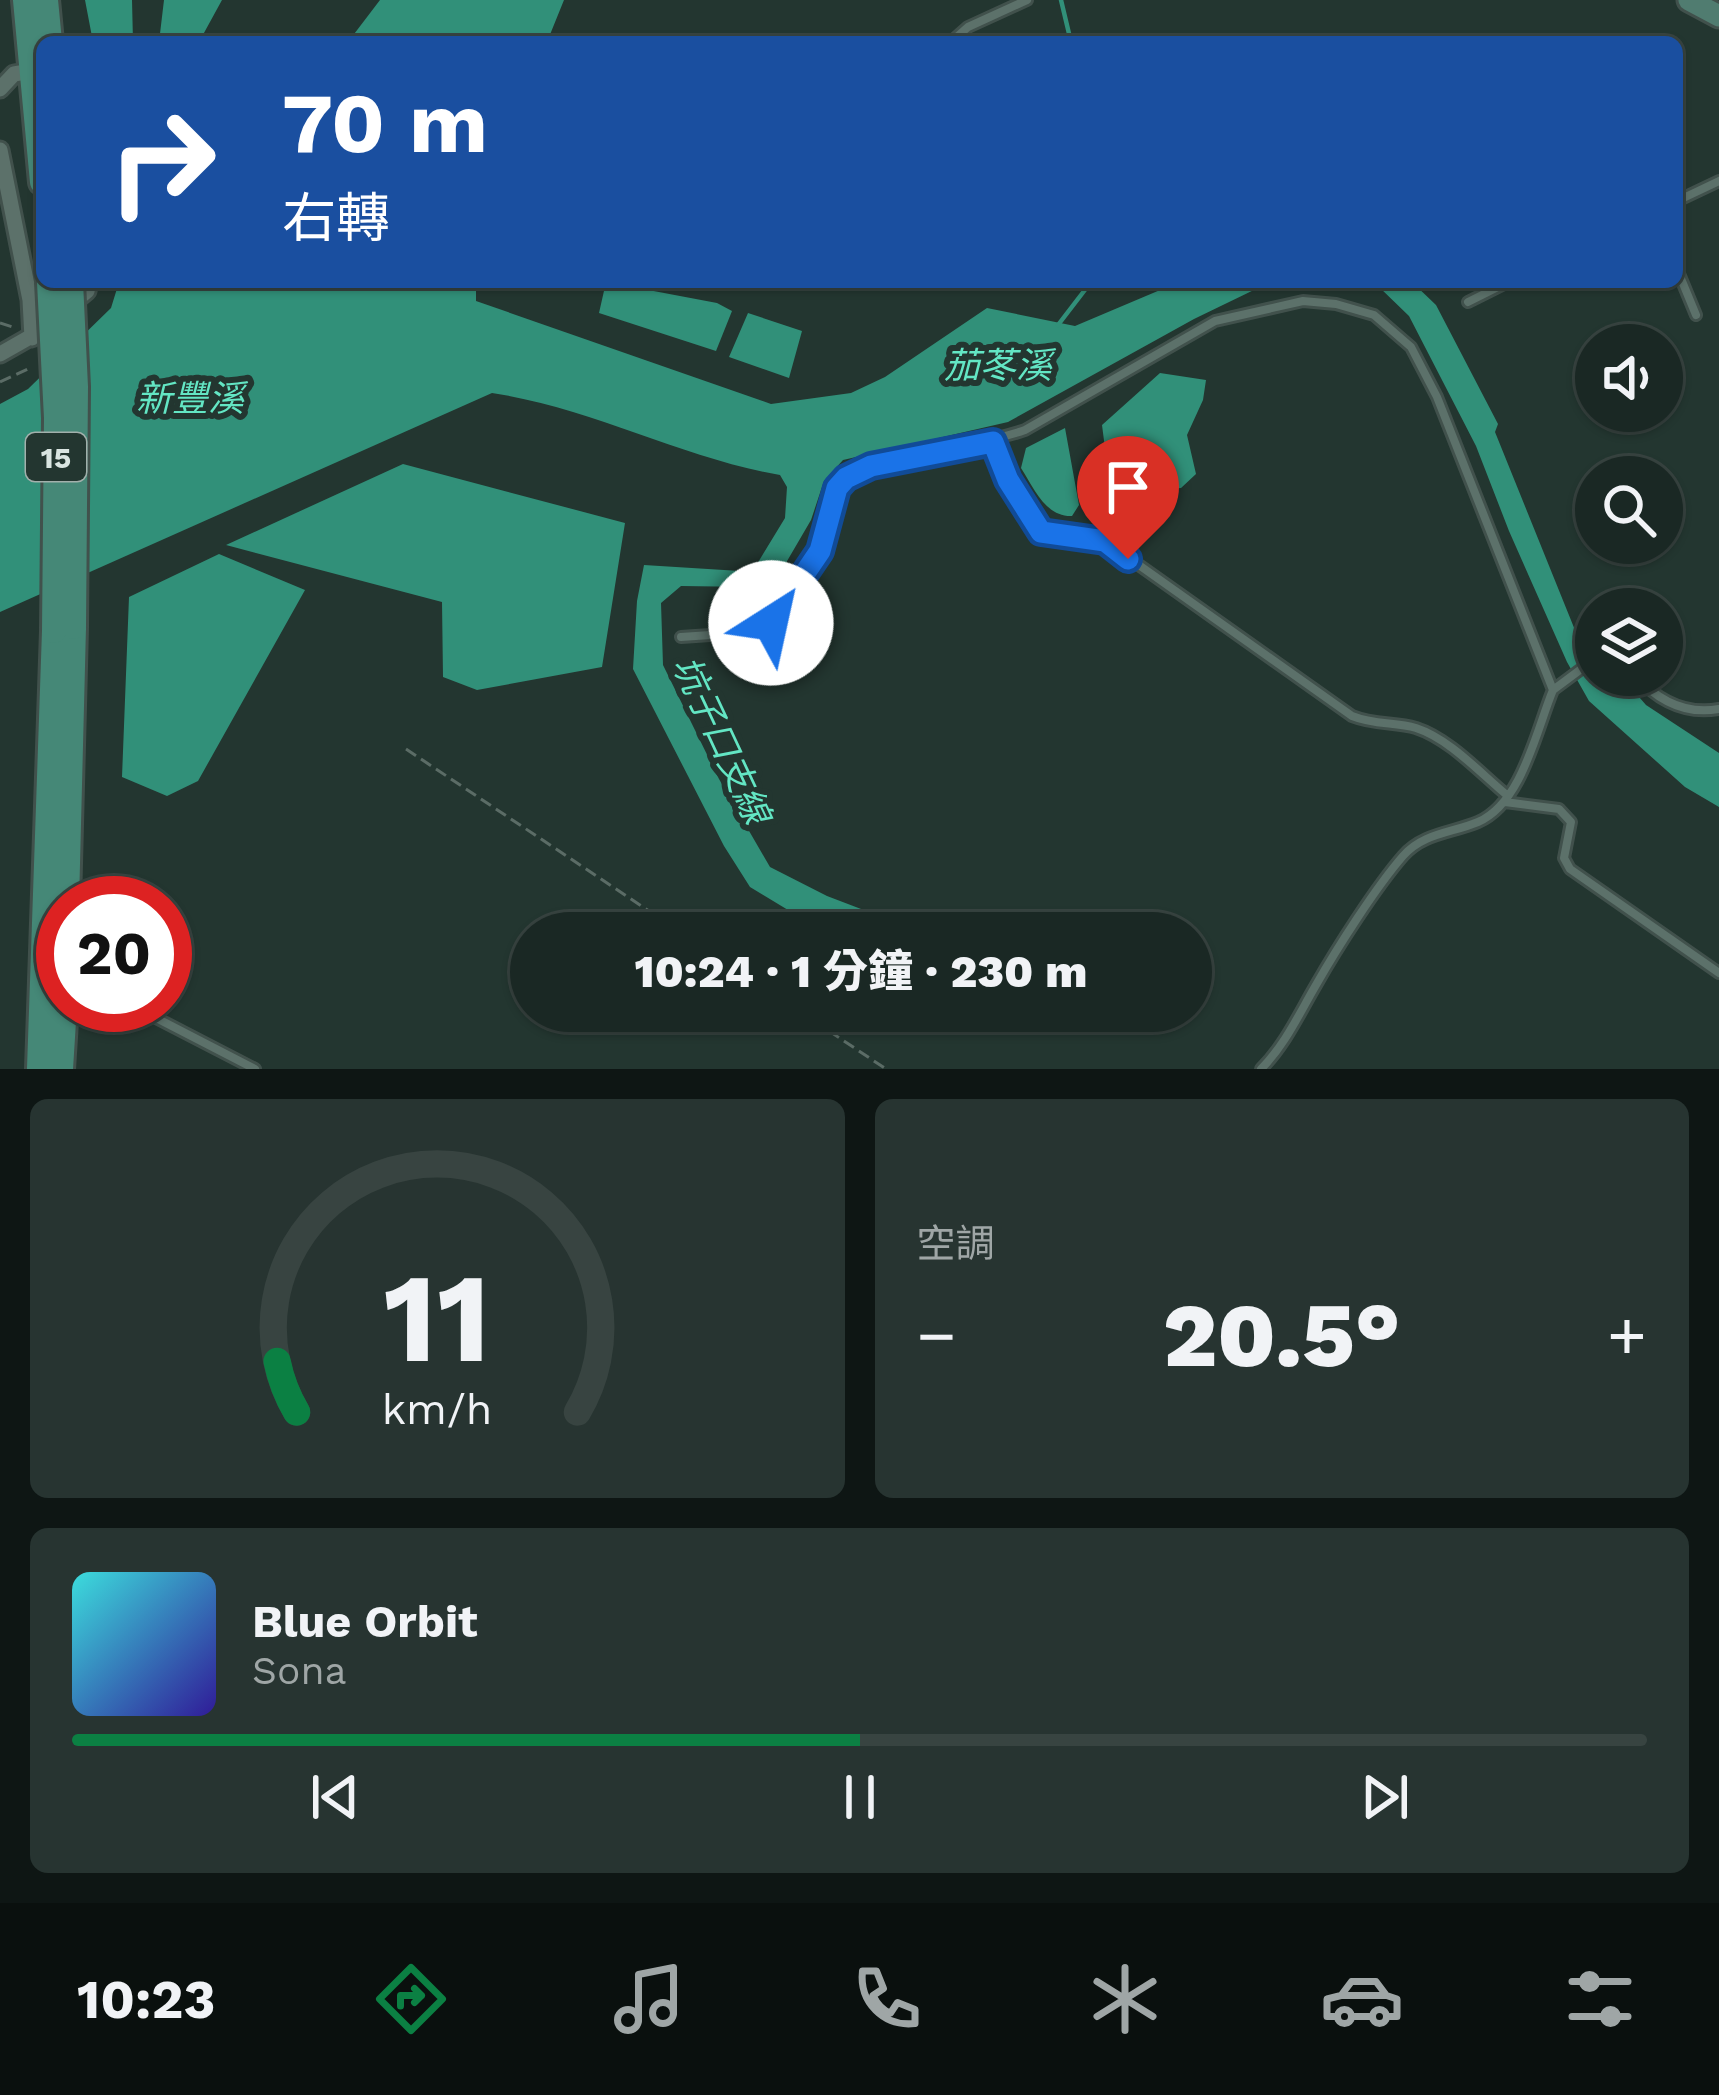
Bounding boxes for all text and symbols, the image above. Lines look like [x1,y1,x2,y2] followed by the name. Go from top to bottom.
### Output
[282,74,488,172] text: 70 m
[84,84,240,240] icon: right
[282,187,390,250] text: 右轉
[1575,324,1683,696] map controls
[1575,324,1683,432] button: sound
[944,345,1057,387] water label: 茄苳溪
[136,378,249,420] water label: 新豐溪
[26,433,86,481] road number: 15
[1077,436,1179,559] pin
[1095,454,1161,520] icon: arrive
[1575,456,1683,564] button: search
[708,560,834,686] position arrow
[1575,588,1683,696] button: layers
[664,650,780,834] water label: 坑子口支線
[36,876,192,1032] speed limit sign: 20
[634,945,1088,998] text: 10:24 · 1 分鐘 · 230 m
[917,1221,995,1266] text: 空調
[383,1245,491,1391] text: 11
[1163,1282,1400,1388] text: 20.5°
[917,1297,956,1374] text: −
[1607,1297,1647,1374] text: +
[382,1383,492,1433] text: km/h
[252,1595,478,1648] text: Blue Orbit
[252,1648,347,1693] text: Sona
[302,1764,368,1830] icon: previous
[827,1764,893,1830] icon: pause
[1352,1764,1418,1830] icon: next
[369,1957,453,2041] icon: directions
[607,1957,691,2041] icon: music
[845,1957,929,2041] icon: phone
[1083,1957,1167,2041] icon: climate
[1320,1957,1404,2041] icon: car
[1558,1957,1642,2041] icon: filters
[77,1968,215,2031] text: 10:23

